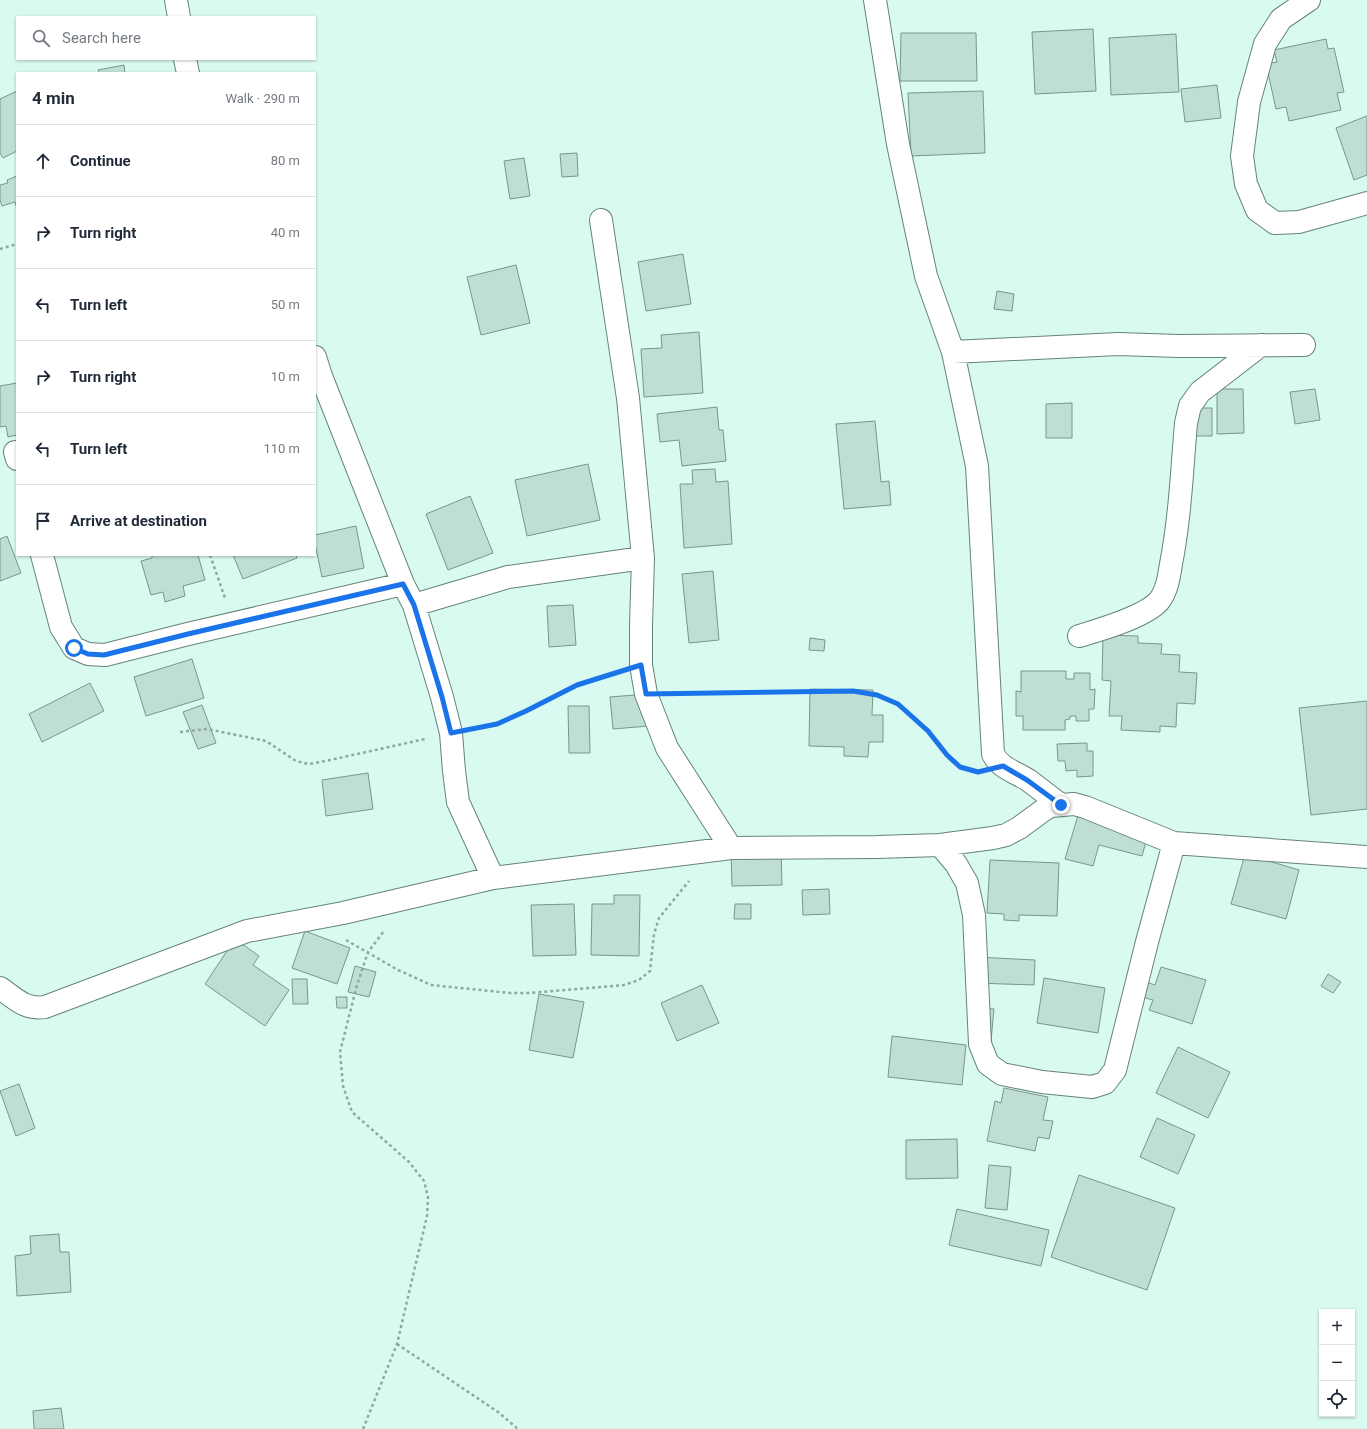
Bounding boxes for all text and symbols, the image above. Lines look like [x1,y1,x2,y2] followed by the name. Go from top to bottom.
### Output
[16,16,316,60] search box
[30,27,52,49] icon: search
[62,29,141,47] text: Search here
[32,88,75,108] text: 4 min
[225,91,300,106] text: Walk · 290 m
[32,150,54,172] icon: ahead
[70,152,131,170] text: Continue
[271,153,300,168] text: 80 m
[32,222,54,244] icon: right
[70,224,136,242] text: Turn right
[271,225,300,240] text: 40 m
[32,294,54,316] icon: left
[70,296,127,314] text: Turn left
[271,297,300,312] text: 50 m
[32,366,54,388] icon: right
[70,368,136,386] text: Turn right
[271,369,300,384] text: 10 m
[32,438,54,460] icon: left
[70,440,127,458] text: Turn left
[263,441,300,456] text: 110 m
[32,510,54,532] icon: arrive
[70,512,207,530] text: Arrive at destination
[65,639,83,657] route start
[1052,796,1070,814] route end
[1319,1309,1355,1417] map controls
[1319,1309,1355,1345] button: +
[1319,1345,1355,1381] button: −
[1319,1381,1355,1417] button: locate

